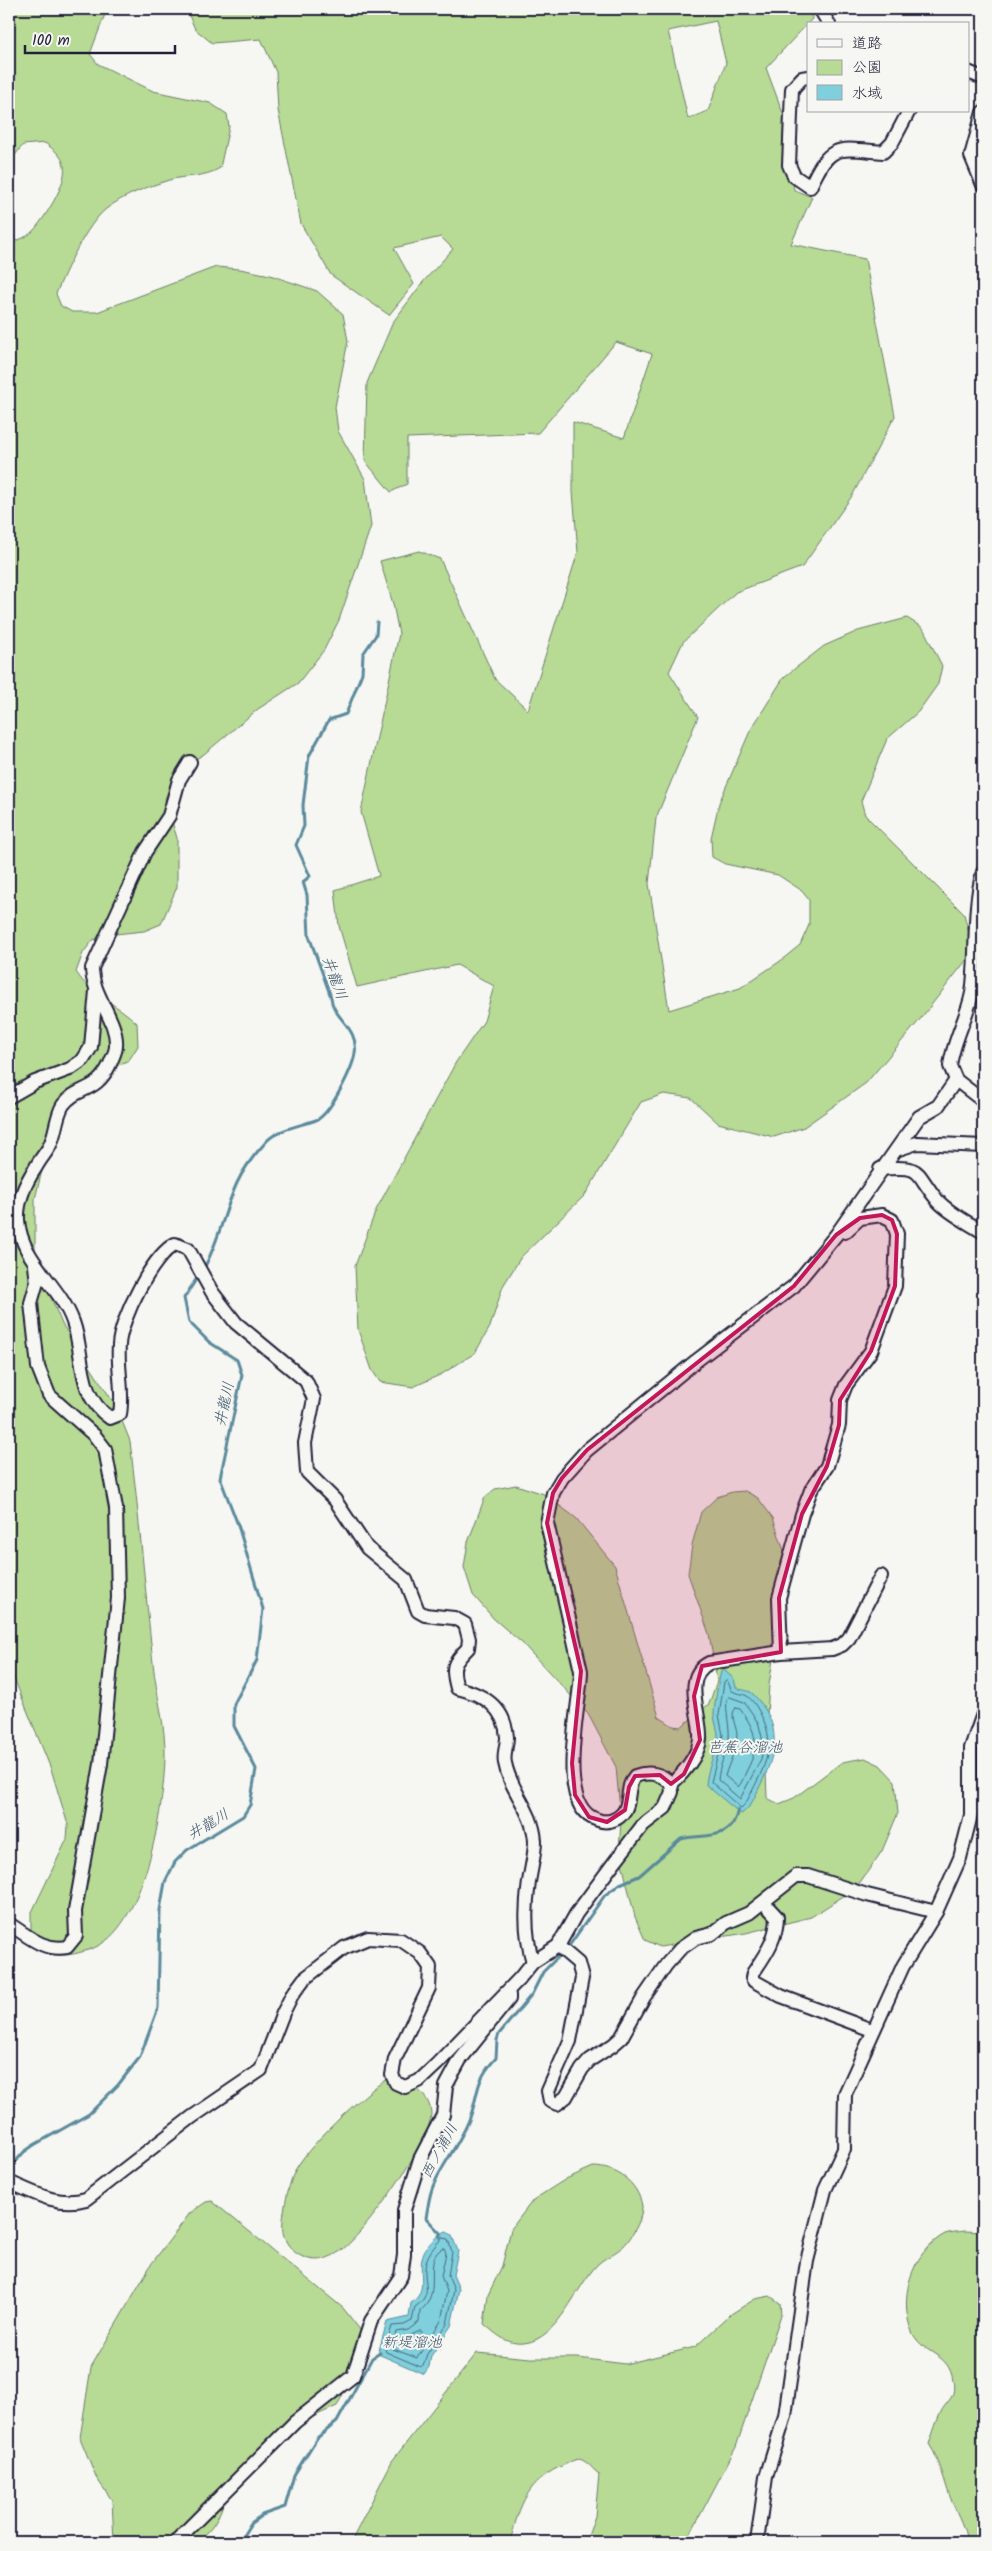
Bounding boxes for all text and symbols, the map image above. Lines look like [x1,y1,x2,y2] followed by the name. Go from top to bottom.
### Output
[25,22,175,54] scale bar
[807,22,970,112] legend
[32,29,70,53] text: 100 m
[852,32,882,56] text: 道路
[852,56,882,80] text: 公園
[852,82,882,106] text: 水域
[315,953,353,1004] water label: 井龍川
[209,1380,241,1429] water label: 井龍川
[707,1736,783,1760] water label: 芭蕉谷溜池
[183,1803,234,1847] water label: 井龍川
[415,2119,465,2184] water label: 西ノ浦川
[382,2331,443,2355] water label: 新堤溜池

